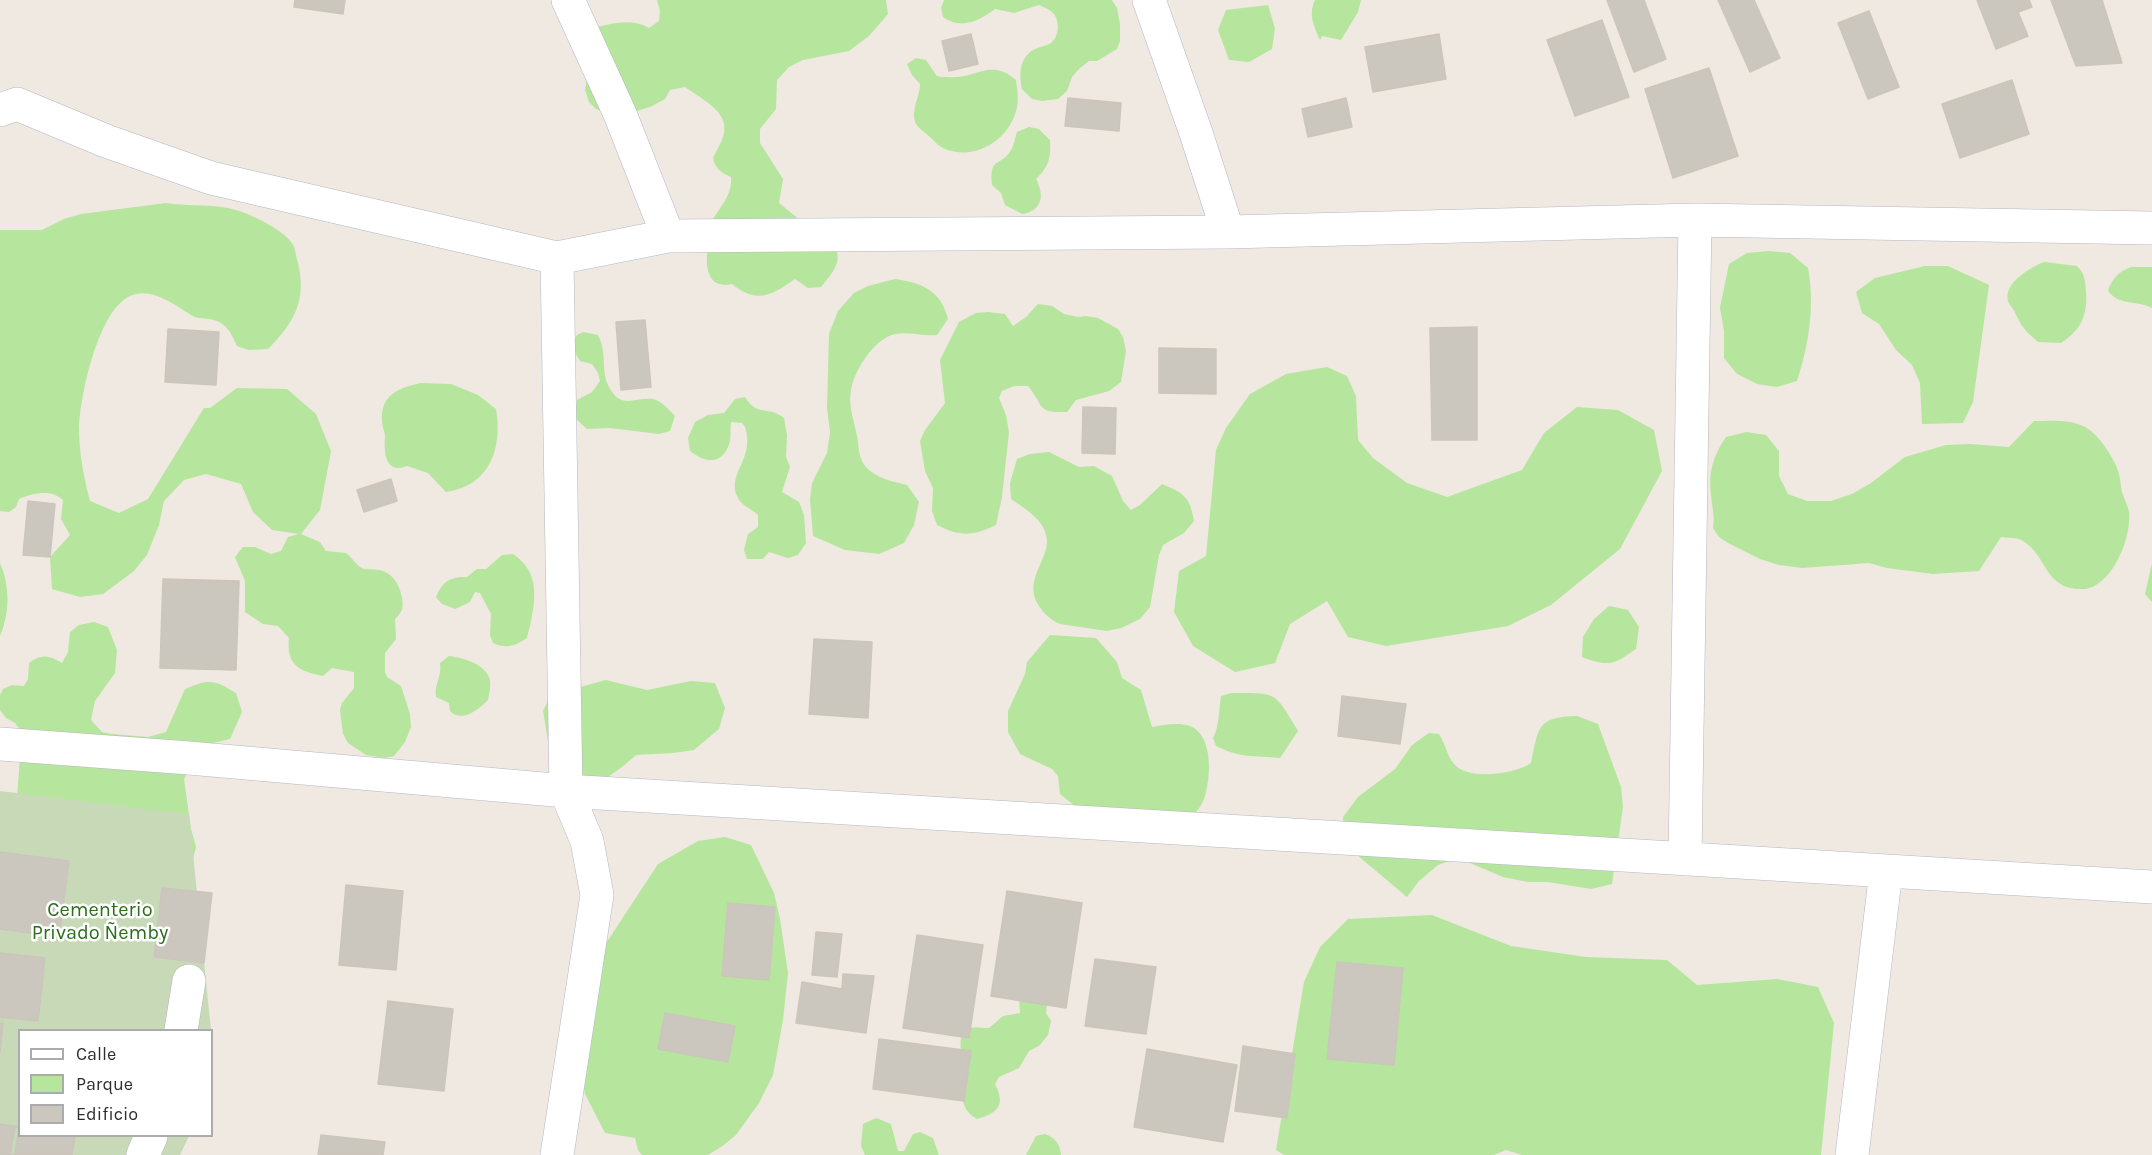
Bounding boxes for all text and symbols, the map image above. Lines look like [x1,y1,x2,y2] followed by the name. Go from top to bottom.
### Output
[32,898,168,945] park label: Cementerio Privado Ñemby
[18,1029,213,1137] legend
[76,1043,116,1065] text: Calle
[76,1073,133,1095] text: Parque
[76,1103,138,1125] text: Edificio

